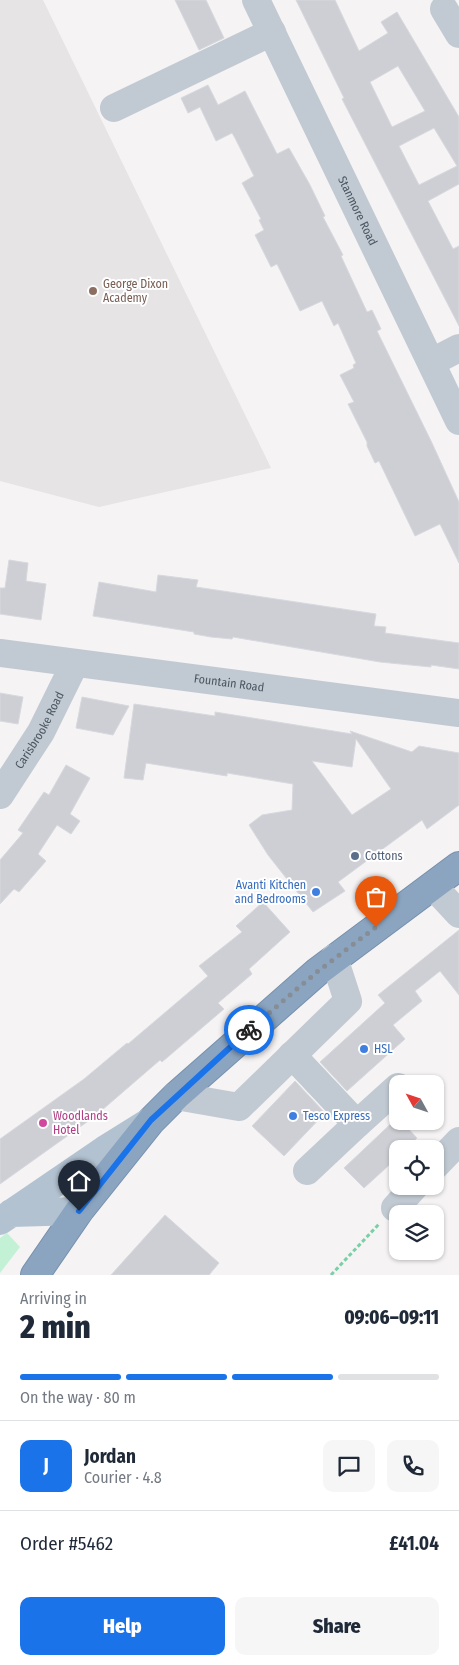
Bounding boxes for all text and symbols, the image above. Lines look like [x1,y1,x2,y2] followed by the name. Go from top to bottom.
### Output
[335,174,380,248] street label: Stanmore Road
[103,277,168,305] place label: George Dixon Academy
[87,285,99,297] marker: George Dixon Academy
[193,671,265,694] street label: Fountain Road
[12,689,67,771] street label: Carisbrooke Road
[365,849,403,863] place label: Cottons
[349,850,361,862] marker: Cottons
[355,876,397,927] pin
[235,878,306,906] place label: Avanti Kitchen and Bedrooms
[362,883,390,911] icon: bag
[310,886,322,898] marker: Avanti Kitchen and Bedrooms
[224,1005,274,1055] courier
[235,1016,263,1044] icon: bike
[374,1042,393,1056] place label: HSL
[358,1043,370,1055] marker: HSL
[389,1075,444,1130] north arrow
[389,1075,444,1260] map controls
[53,1109,108,1137] place label: Woodlands Hotel
[303,1109,370,1123] place label: Tesco Express
[287,1110,299,1122] marker: Tesco Express
[37,1117,49,1129] marker: Woodlands Hotel
[389,1140,444,1195] button: locate
[58,1160,100,1211] pin
[65,1167,93,1195] icon: home
[389,1205,444,1260] button: layers
[20,1289,87,1308] text: Arriving in
[344,1306,439,1329] text: 09:06–09:11
[20,1308,91,1346] text: 2 min
[20,1388,136,1407] text: On the way · 80 m
[323,1440,375,1492] button: chat
[387,1440,439,1492] button: phone
[84,1445,136,1468] text: Jordan
[43,1454,49,1477] text: J
[84,1468,162,1487] text: Courier · 4.8
[20,1532,113,1555] text: Order #5462
[389,1532,439,1555] text: £41.04
[20,1597,225,1655] button: Help
[235,1597,439,1655] button: Share

